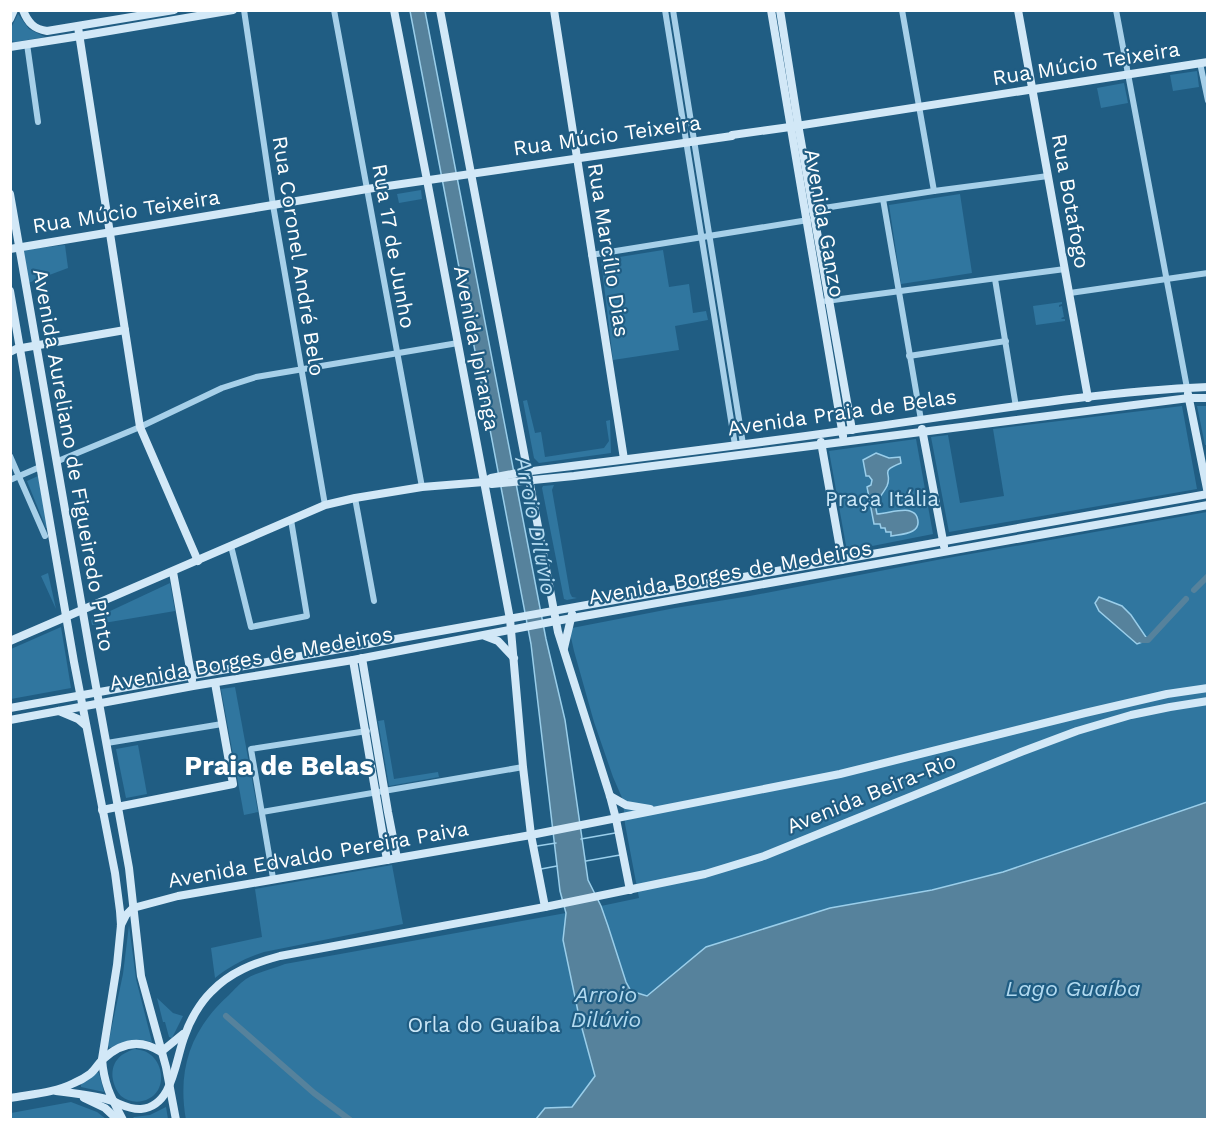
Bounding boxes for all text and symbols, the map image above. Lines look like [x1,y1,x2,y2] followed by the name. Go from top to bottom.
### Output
[991,36,1182,90] street label: Rua Múcio Teixeira
[512,109,703,161] street label: Rua Múcio Teixeira
[1047,132,1095,270] street label: Rua Botafogo
[268,134,330,378] street label: Rua Coronel André Belo
[800,147,850,299] street label: Avenida Ganzo
[583,161,635,339] street label: Rua Marcílio Dias
[367,162,421,330] street label: Rua 17 de Junho
[31,184,222,238] street label: Rua Múcio Teixeira
[449,263,505,433] street label: Avenida Ipiranga
[28,267,120,653] street label: Avenida Aureliano de Figueiredo Pinto
[726,384,958,440] street label: Avenida Praia de Belas
[510,454,562,597] water label: Arroio Dilúvio
[825,486,939,511] park label: Praça Itália
[586,535,874,609] street label: Avenida Borges de Medeiros
[107,621,395,695] street label: Avenida Borges de Medeiros
[783,748,959,838] street label: Avenida Beira-Rio
[184,750,374,782] district label: Praia de Belas
[166,815,470,893] street label: Avenida Edvaldo Pereira Paiva
[1005,976,1141,1001] water label: Lago Guaíba
[571,982,641,1032] water label: Arroio Dilúvio
[408,1012,560,1037] park label: Orla do Guaíba

